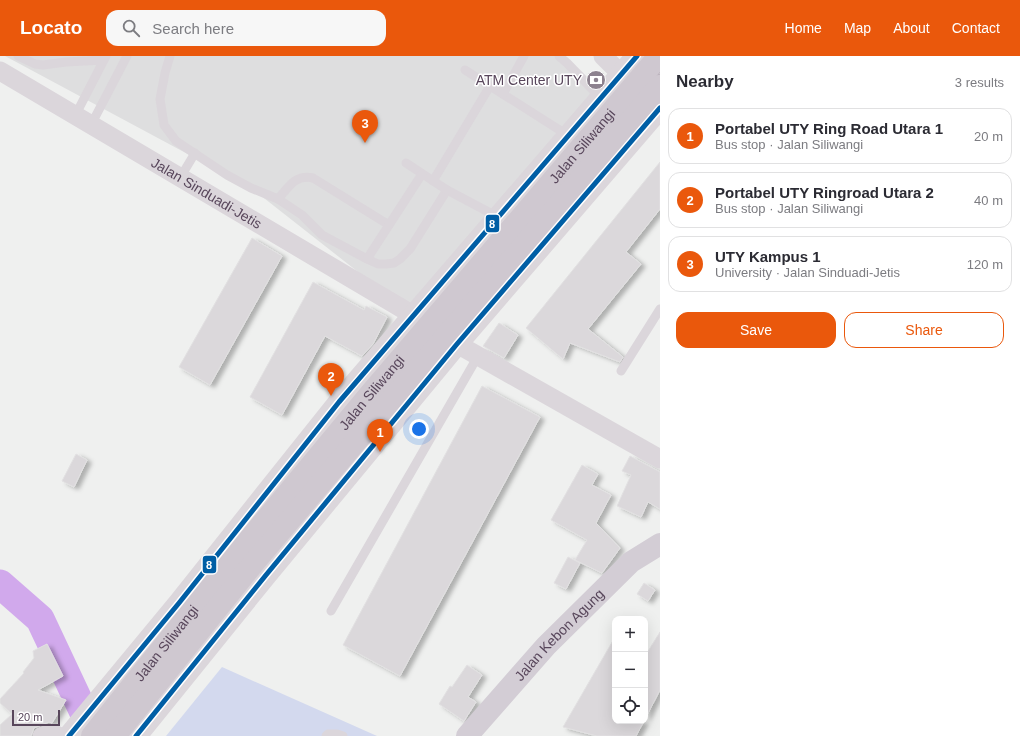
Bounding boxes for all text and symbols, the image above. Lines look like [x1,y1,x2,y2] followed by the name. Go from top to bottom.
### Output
[106,10,386,46] search box
[20,17,82,38] text: Locato
[120,17,142,39] icon: search
[152,20,234,37] text: Search here
[785,20,822,36] text: Home
[844,20,871,36] text: Map
[893,20,930,36] text: About
[952,20,1000,36] text: Contact
[585,69,607,91] bank icon: ATM Center UTY
[476,72,583,88] place label: ATM Center UTY
[676,72,734,91] text: Nearby
[955,75,1004,90] text: 3 results
[546,106,618,186] street label: Jalan Siliwangi
[352,110,378,143] pin: 3
[715,120,943,137] text: Portabel UTY Ring Road Utara 1
[686,129,694,144] text: 1
[974,129,1003,144] text: 20 m
[715,137,863,152] text: Bus stop · Jalan Siliwangi
[149,154,265,232] street label: Jalan Sinduadi-Jetis
[715,184,934,201] text: Portabel UTY Ringroad Utara 2
[686,193,694,208] text: 2
[974,193,1003,208] text: 40 m
[715,201,863,216] text: Bus stop · Jalan Siliwangi
[485,214,500,233] line badge: 8
[489,218,495,230] text: 8
[715,248,821,265] text: UTY Kampus 1
[686,257,694,272] text: 3
[967,257,1003,272] text: 120 m
[715,265,900,280] text: University · Jalan Sinduadi-Jetis
[676,312,836,348] button: Save
[844,312,1004,348] button: Share
[336,352,408,433] street label: Jalan Siliwangi
[318,363,344,396] pin: 2
[367,419,393,452] pin: 1
[409,419,429,439] your location
[202,555,217,574] line badge: 8
[206,559,212,571] text: 8
[511,585,607,684] street label: Jalan Kebon Agung
[131,602,202,684] street label: Jalan Siliwangi
[612,616,648,724] map controls
[612,616,648,652] button: +
[612,652,648,688] button: −
[612,688,648,724] button: locate
[12,708,60,727] scale bar
[18,711,42,723] text: 20 m

